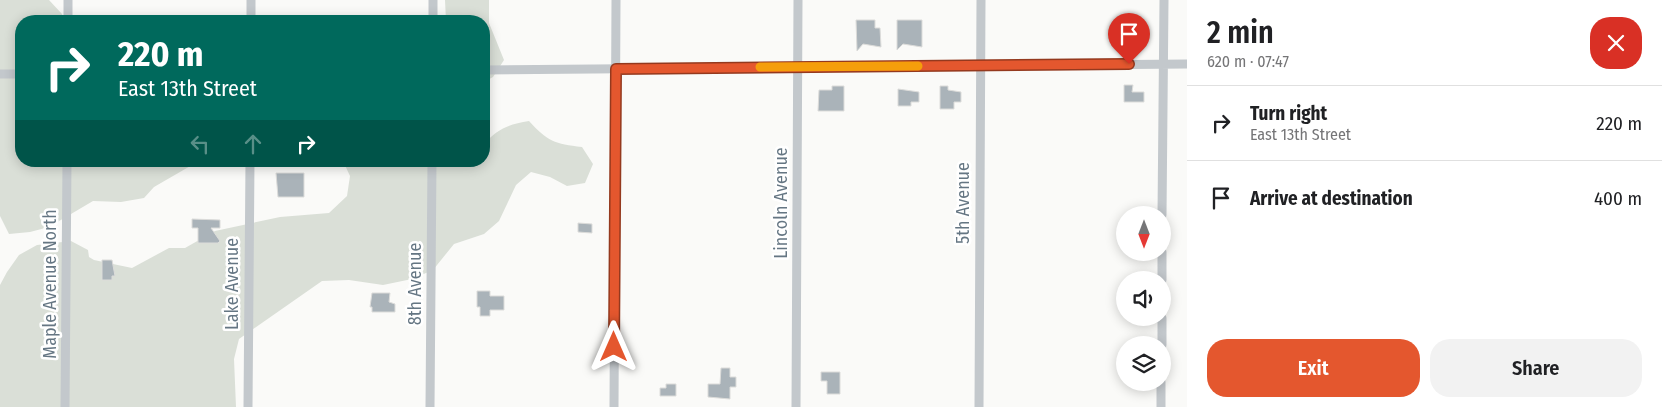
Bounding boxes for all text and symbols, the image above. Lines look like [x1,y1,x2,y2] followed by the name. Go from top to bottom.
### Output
[1108,13,1150,64] pin
[1207,15,1274,51] text: 2 min
[1590,17,1642,69] button: close
[1115,20,1143,48] icon: arrive
[118,33,204,75] text: 220 m
[35,35,100,100] icon: right
[1207,52,1289,71] text: 620 m · 07:47
[118,75,257,102] text: East 13th Street
[1250,102,1327,125] text: Turn right
[1207,109,1235,137] icon: right
[1596,112,1642,135] text: 220 m
[1250,125,1351,144] text: East 13th Street
[186,130,214,158] icon: left
[239,130,267,158] icon: ahead
[292,130,320,158] icon: right
[770,147,792,259] street label: Lincoln Avenue
[952,162,974,244] street label: 5th Avenue
[1207,184,1235,212] icon: arrive
[1250,187,1413,210] text: Arrive at destination
[1594,187,1642,210] text: 400 m
[1116,206,1171,261] north arrow
[1116,206,1171,391] map controls
[39,209,61,359] street label: Maple Avenue North
[221,238,243,330] street label: Lake Avenue
[404,243,426,325] street label: 8th Avenue
[1116,271,1171,326] button: sound
[587,320,639,372] position arrow
[1116,336,1171,391] button: layers
[1207,339,1420,397] button: Exit
[1430,339,1642,397] button: Share

